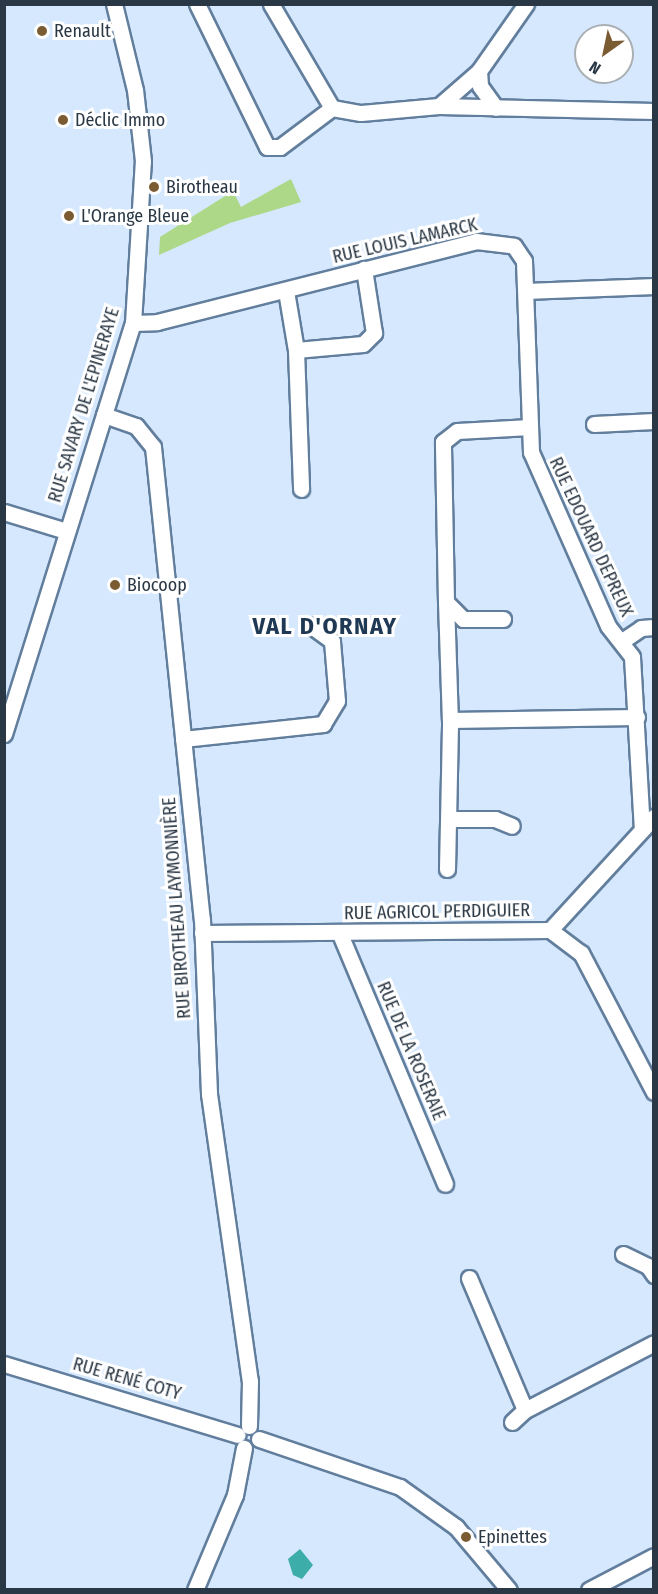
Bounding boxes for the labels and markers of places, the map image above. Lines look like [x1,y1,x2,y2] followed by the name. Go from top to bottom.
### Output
[54,20,111,42] place label: Renault
[35,24,49,38] marker: Renault
[75,109,165,131] place label: Déclic Immo
[56,113,70,127] marker: Déclic Immo
[166,176,238,198] place label: Birotheau
[147,180,161,194] marker: Birotheau
[81,205,189,227] place label: L'Orange Bleue
[62,209,76,223] marker: L'Orange Bleue
[127,574,187,596] place label: Biocoop
[108,578,122,592] marker: Biocoop
[478,1526,547,1548] place label: Epinettes
[459,1530,473,1544] marker: Epinettes

